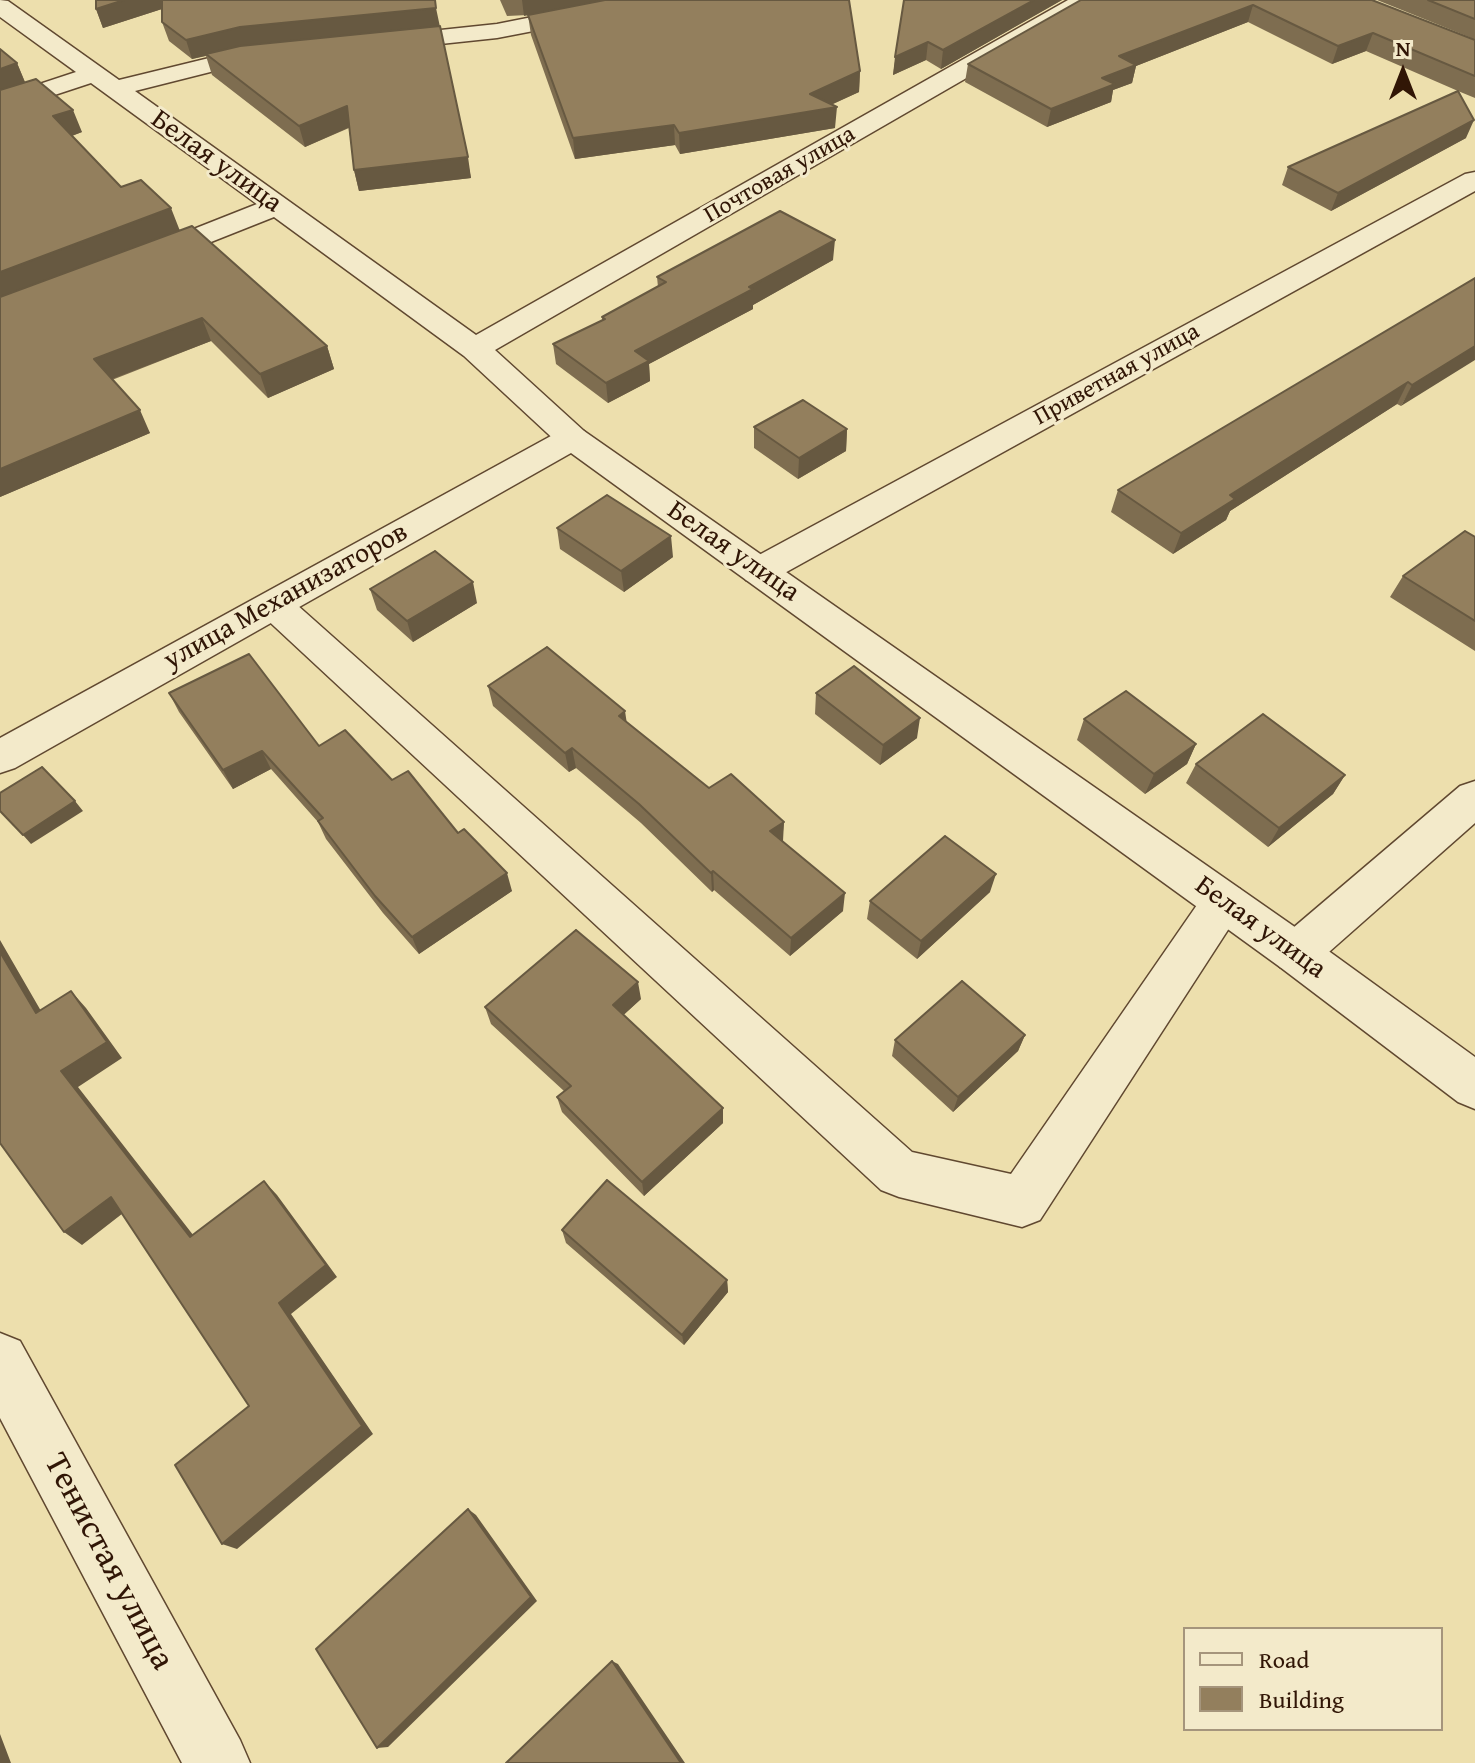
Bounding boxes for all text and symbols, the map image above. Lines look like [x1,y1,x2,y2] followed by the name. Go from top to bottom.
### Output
[1363,32,1443,112] north arrow
[1396,32,1410,64] text: N
[144,103,288,221] street label: Белая улица
[699,120,861,230] street label: Почтовая улица
[1029,318,1205,432] street label: Приветная улица
[660,494,806,610] street label: Белая улица
[158,516,414,678] street label: улица Механизаторов
[1188,869,1332,987] street label: Белая улица
[34,1447,182,1677] street label: Тенистая улица
[1183,1627,1443,1731] legend
[1259,1642,1309,1677] text: Road
[1259,1682,1344,1717] text: Building

